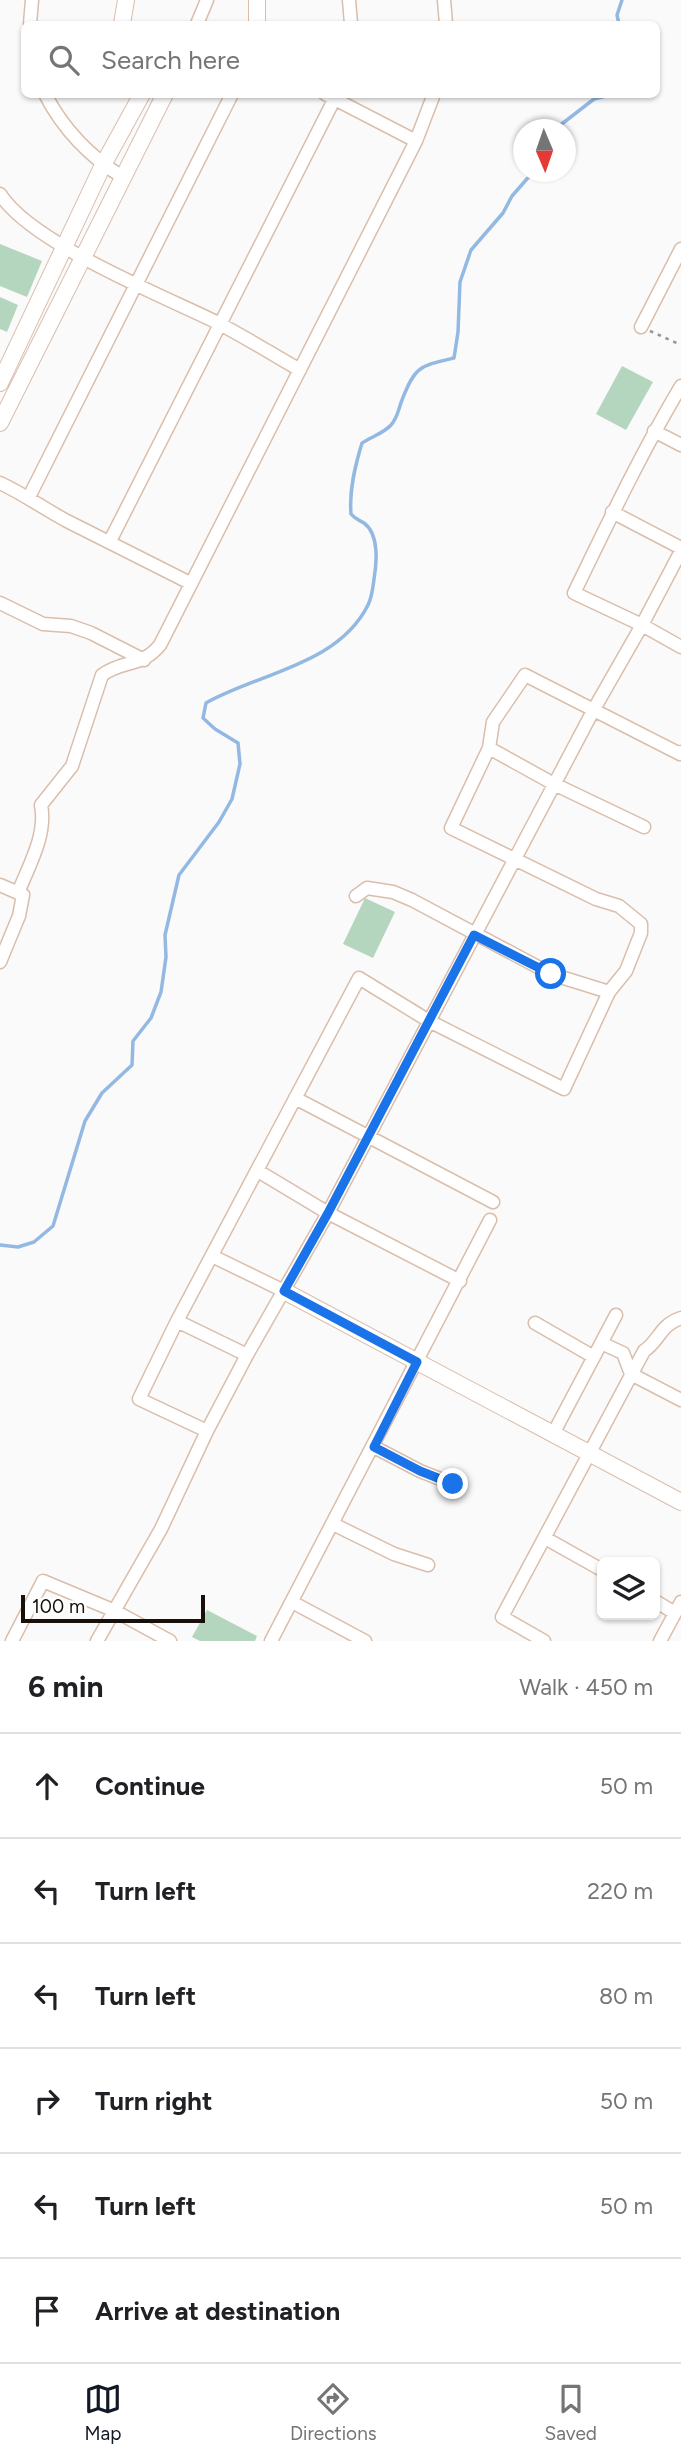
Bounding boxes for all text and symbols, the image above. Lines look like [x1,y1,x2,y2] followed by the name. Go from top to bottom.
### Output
[21,21,660,98] search box
[45,41,83,79] icon: search
[101,44,240,76] text: Search here
[513,119,576,182] north arrow
[535,958,566,989] route start
[437,1468,468,1499] route end
[597,1557,660,1620] map controls
[597,1557,660,1620] button: layers
[21,1592,205,1624] scale bar
[32,1595,85,1618] text: 100 m
[28,1668,104,1705] text: 6 min
[519,1673,653,1701] text: Walk · 450 m
[28,1767,66,1805] icon: ahead
[95,1770,205,1802] text: Continue
[600,1772,653,1800] text: 50 m
[28,1872,66,1910] icon: left
[95,1875,196,1907] text: Turn left
[587,1877,653,1905] text: 220 m
[28,1977,66,2015] icon: left
[95,1980,196,2012] text: Turn left
[599,1982,653,2010] text: 80 m
[28,2082,66,2120] icon: right
[95,2085,212,2117] text: Turn right
[600,2087,653,2115] text: 50 m
[28,2187,66,2225] icon: left
[95,2190,196,2222] text: Turn left
[600,2192,653,2220] text: 50 m
[28,2292,66,2330] icon: arrive
[95,2295,340,2327] text: Arrive at destination
[84,2380,122,2445] tab: Map
[290,2380,377,2445] tab: Directions
[545,2380,597,2445] tab: Saved

